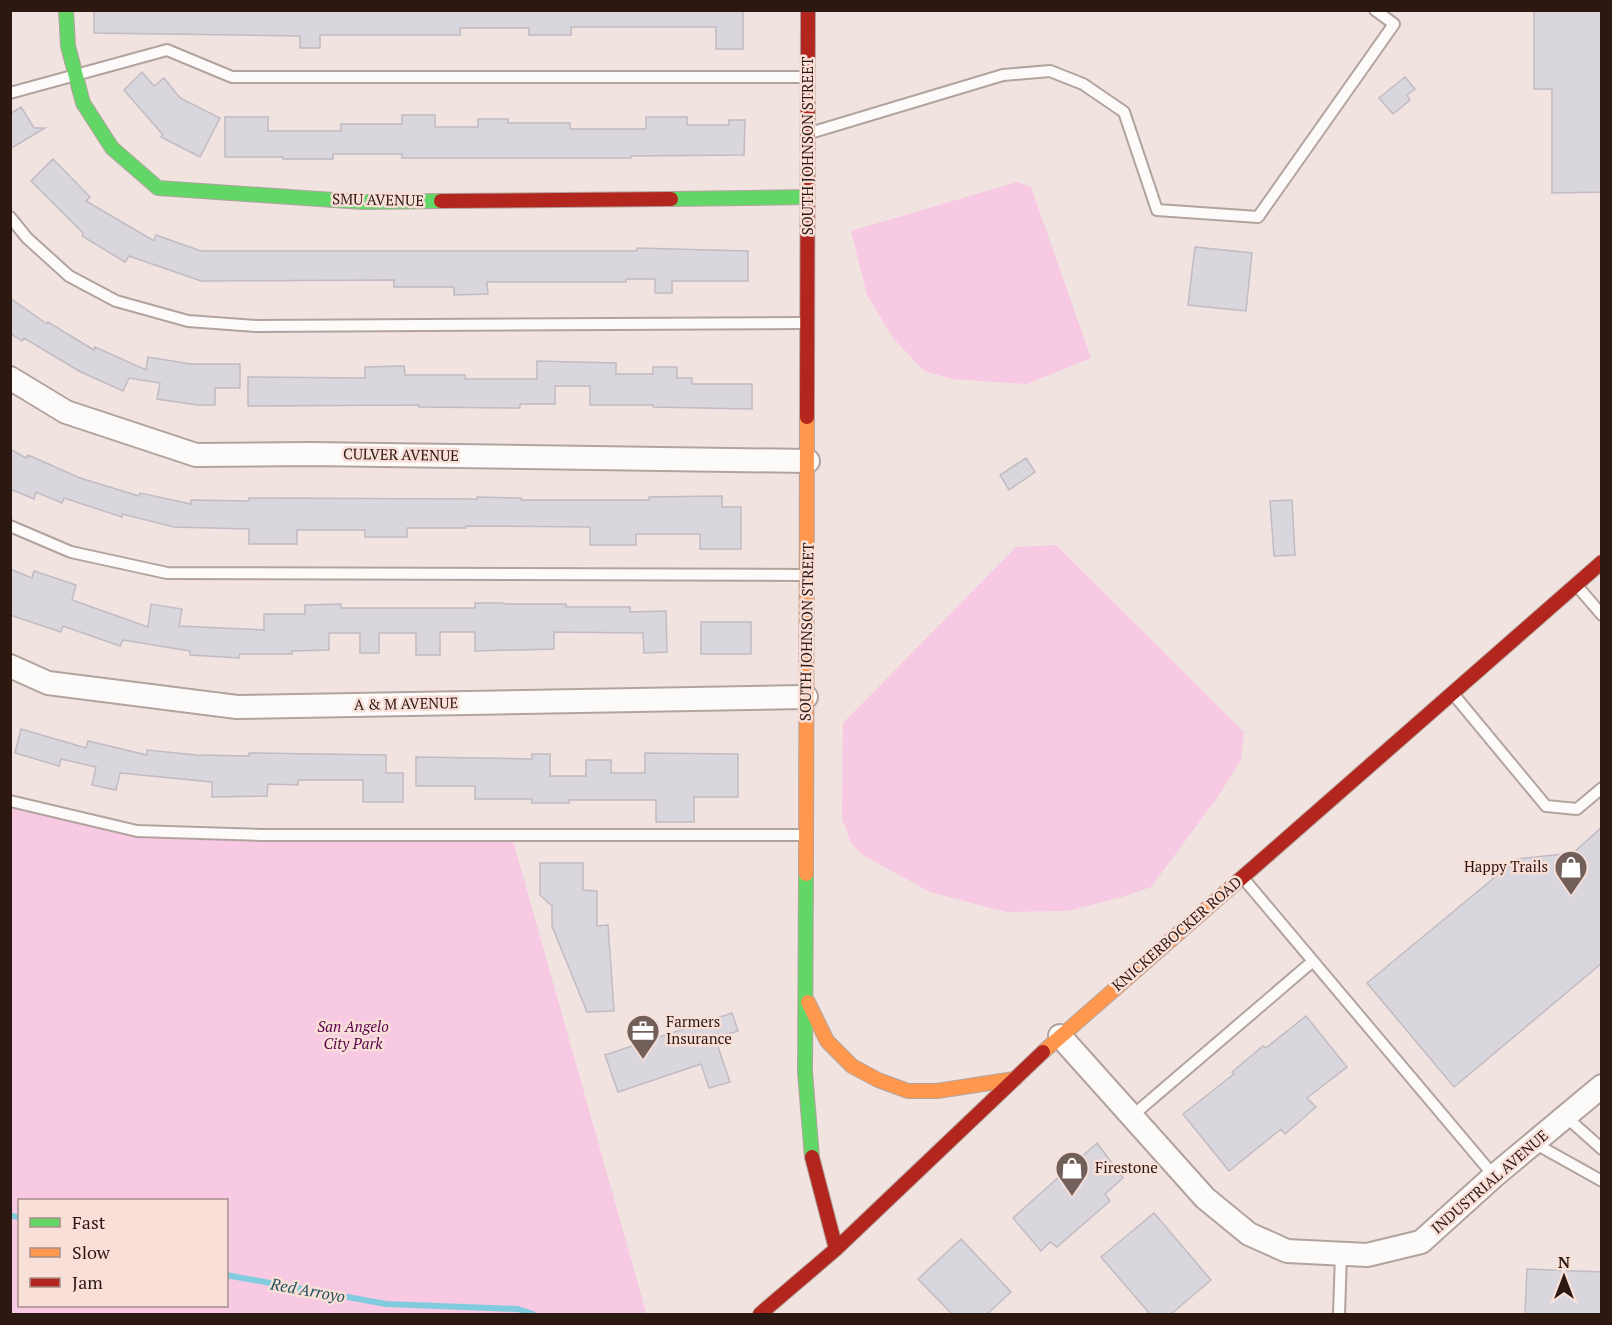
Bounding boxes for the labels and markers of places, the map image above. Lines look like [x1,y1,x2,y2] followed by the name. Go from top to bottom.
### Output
[1553,849,1589,896] shop icon: Happy Trails
[1464,856,1548,876] place label: Happy Trails
[666,1011,732,1048] place label: Farmers Insurance
[625,1013,661,1060] office icon: Farmers Insurance
[1054,1150,1090,1197] shop icon: Firestone
[1095,1157,1158,1177] place label: Firestone

